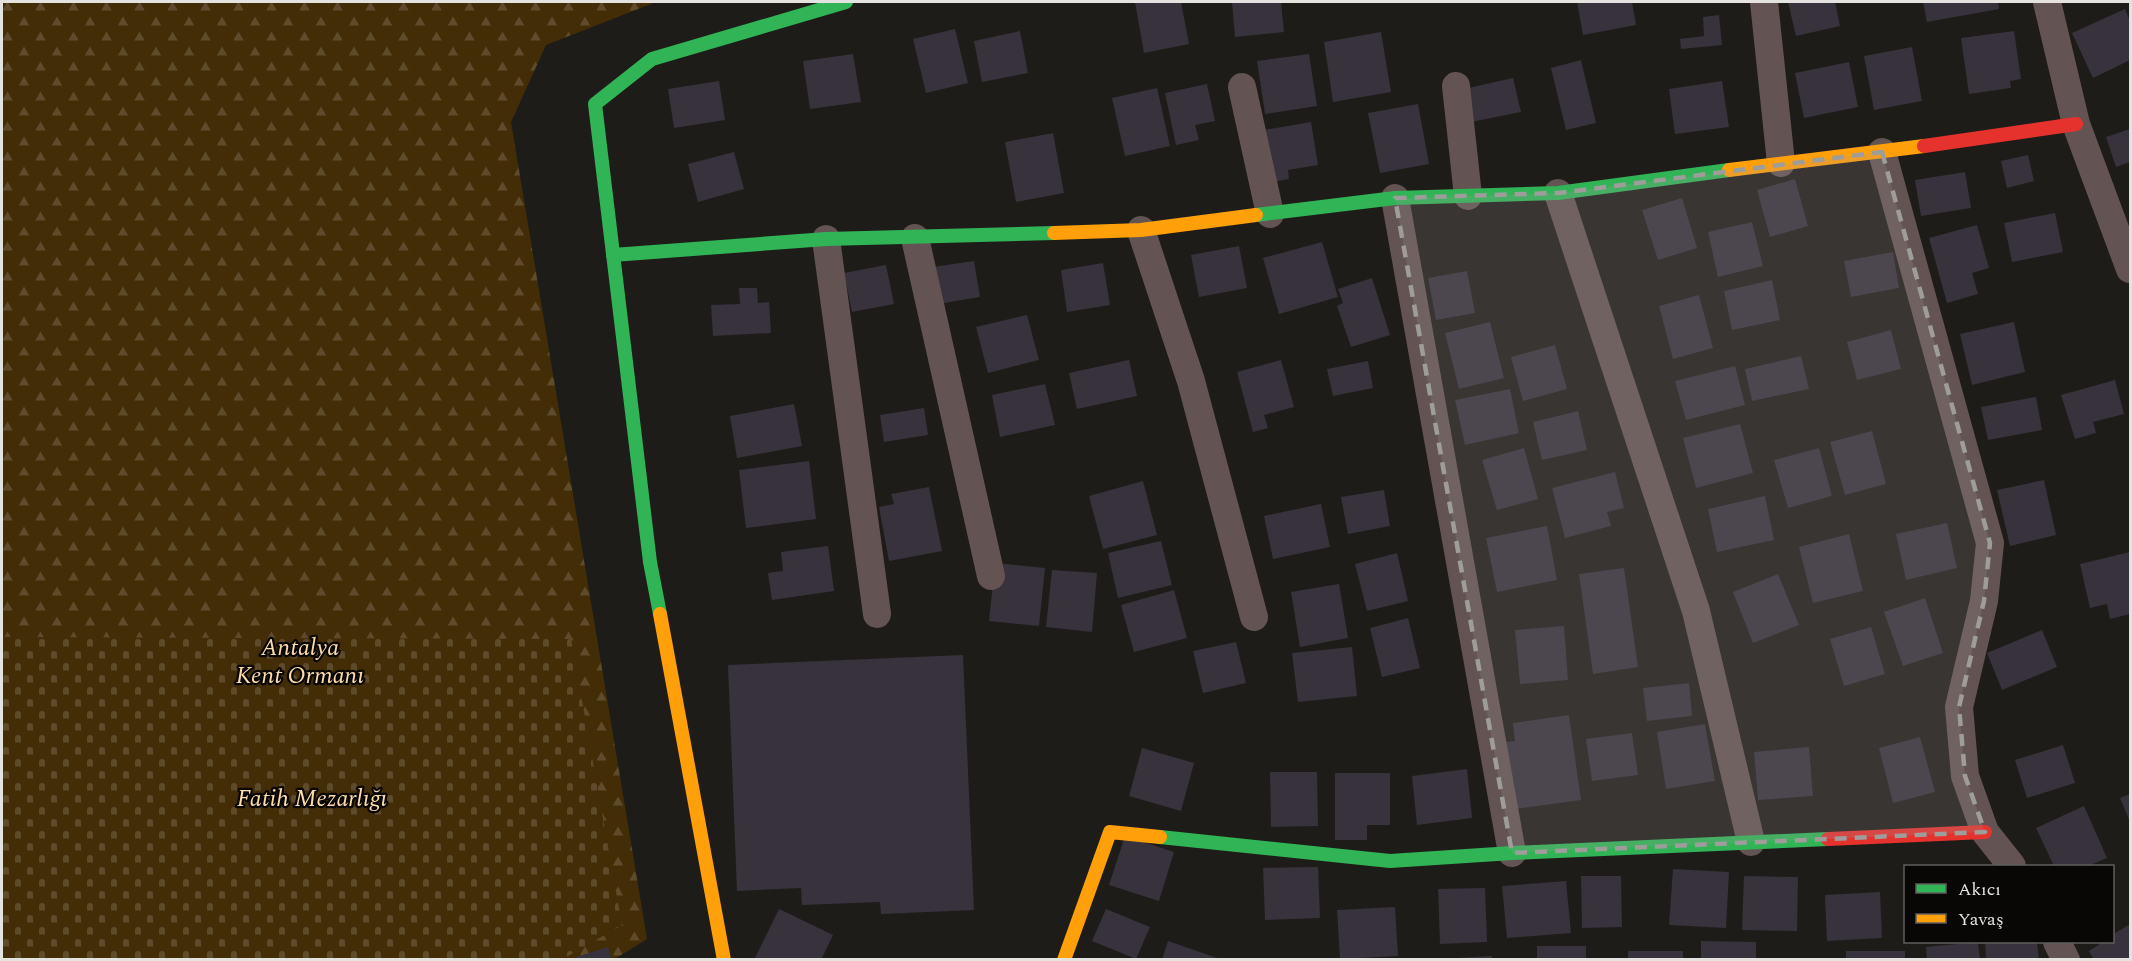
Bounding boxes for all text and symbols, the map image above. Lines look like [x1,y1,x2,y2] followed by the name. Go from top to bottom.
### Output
[236,630,364,694] park label: Antalya Kent Ormanı
[237,781,387,817] park label: Fatih Mezarlığı
[1904,865,2114,943] legend
[1958,876,2001,903] text: Akıcı
[1958,906,2004,933] text: Yavaş

